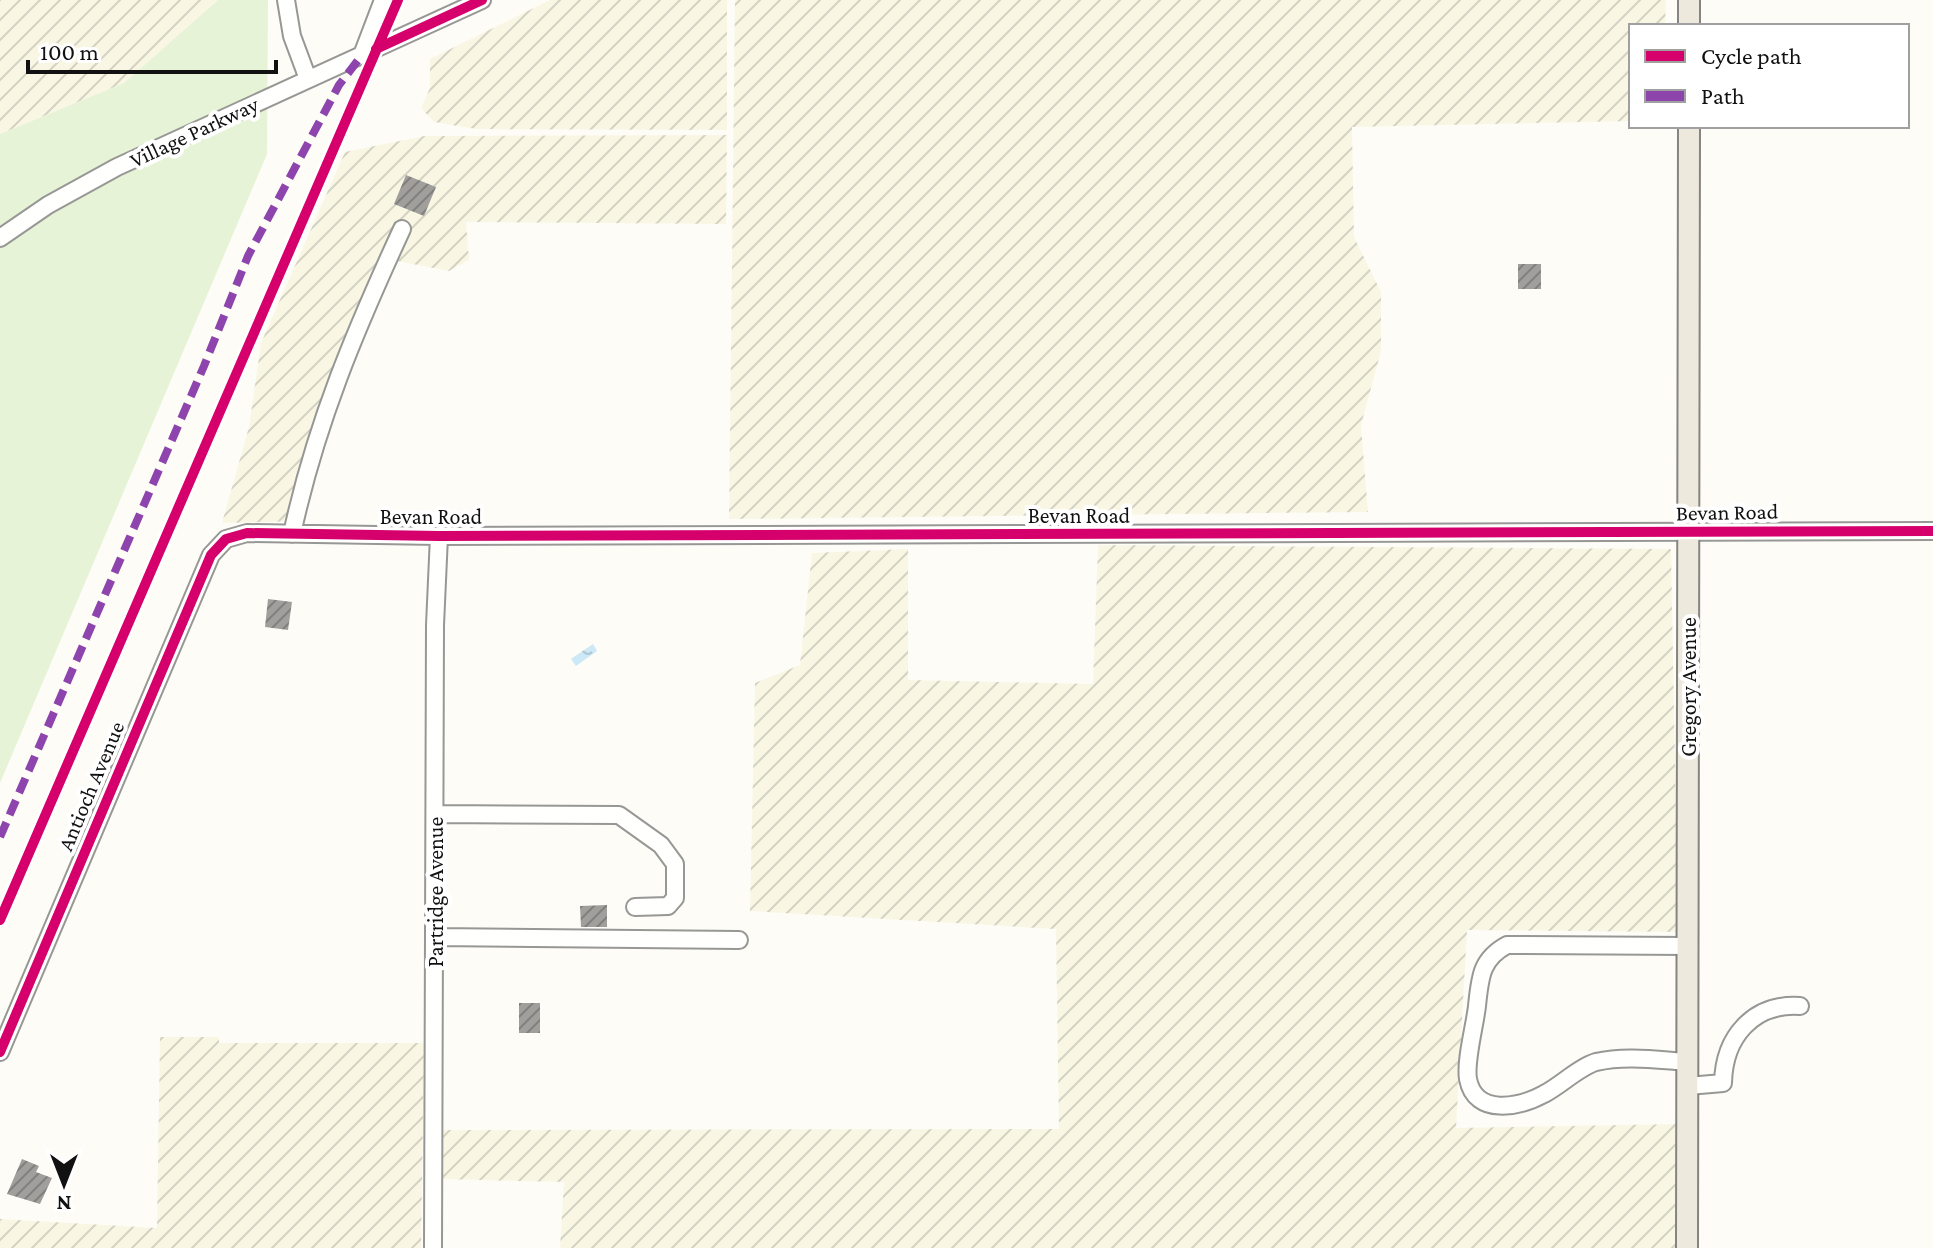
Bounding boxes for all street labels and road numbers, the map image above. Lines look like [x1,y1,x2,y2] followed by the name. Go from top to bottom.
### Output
[126,91,263,173] street label: Village Parkway
[1676,499,1779,525] street label: Bevan Road
[1028,503,1131,528] street label: Bevan Road
[380,504,483,529] street label: Bevan Road
[1676,617,1701,757] street label: Gregory Avenue
[53,718,129,854] street label: Antioch Avenue
[423,817,448,967] street label: Partridge Avenue

